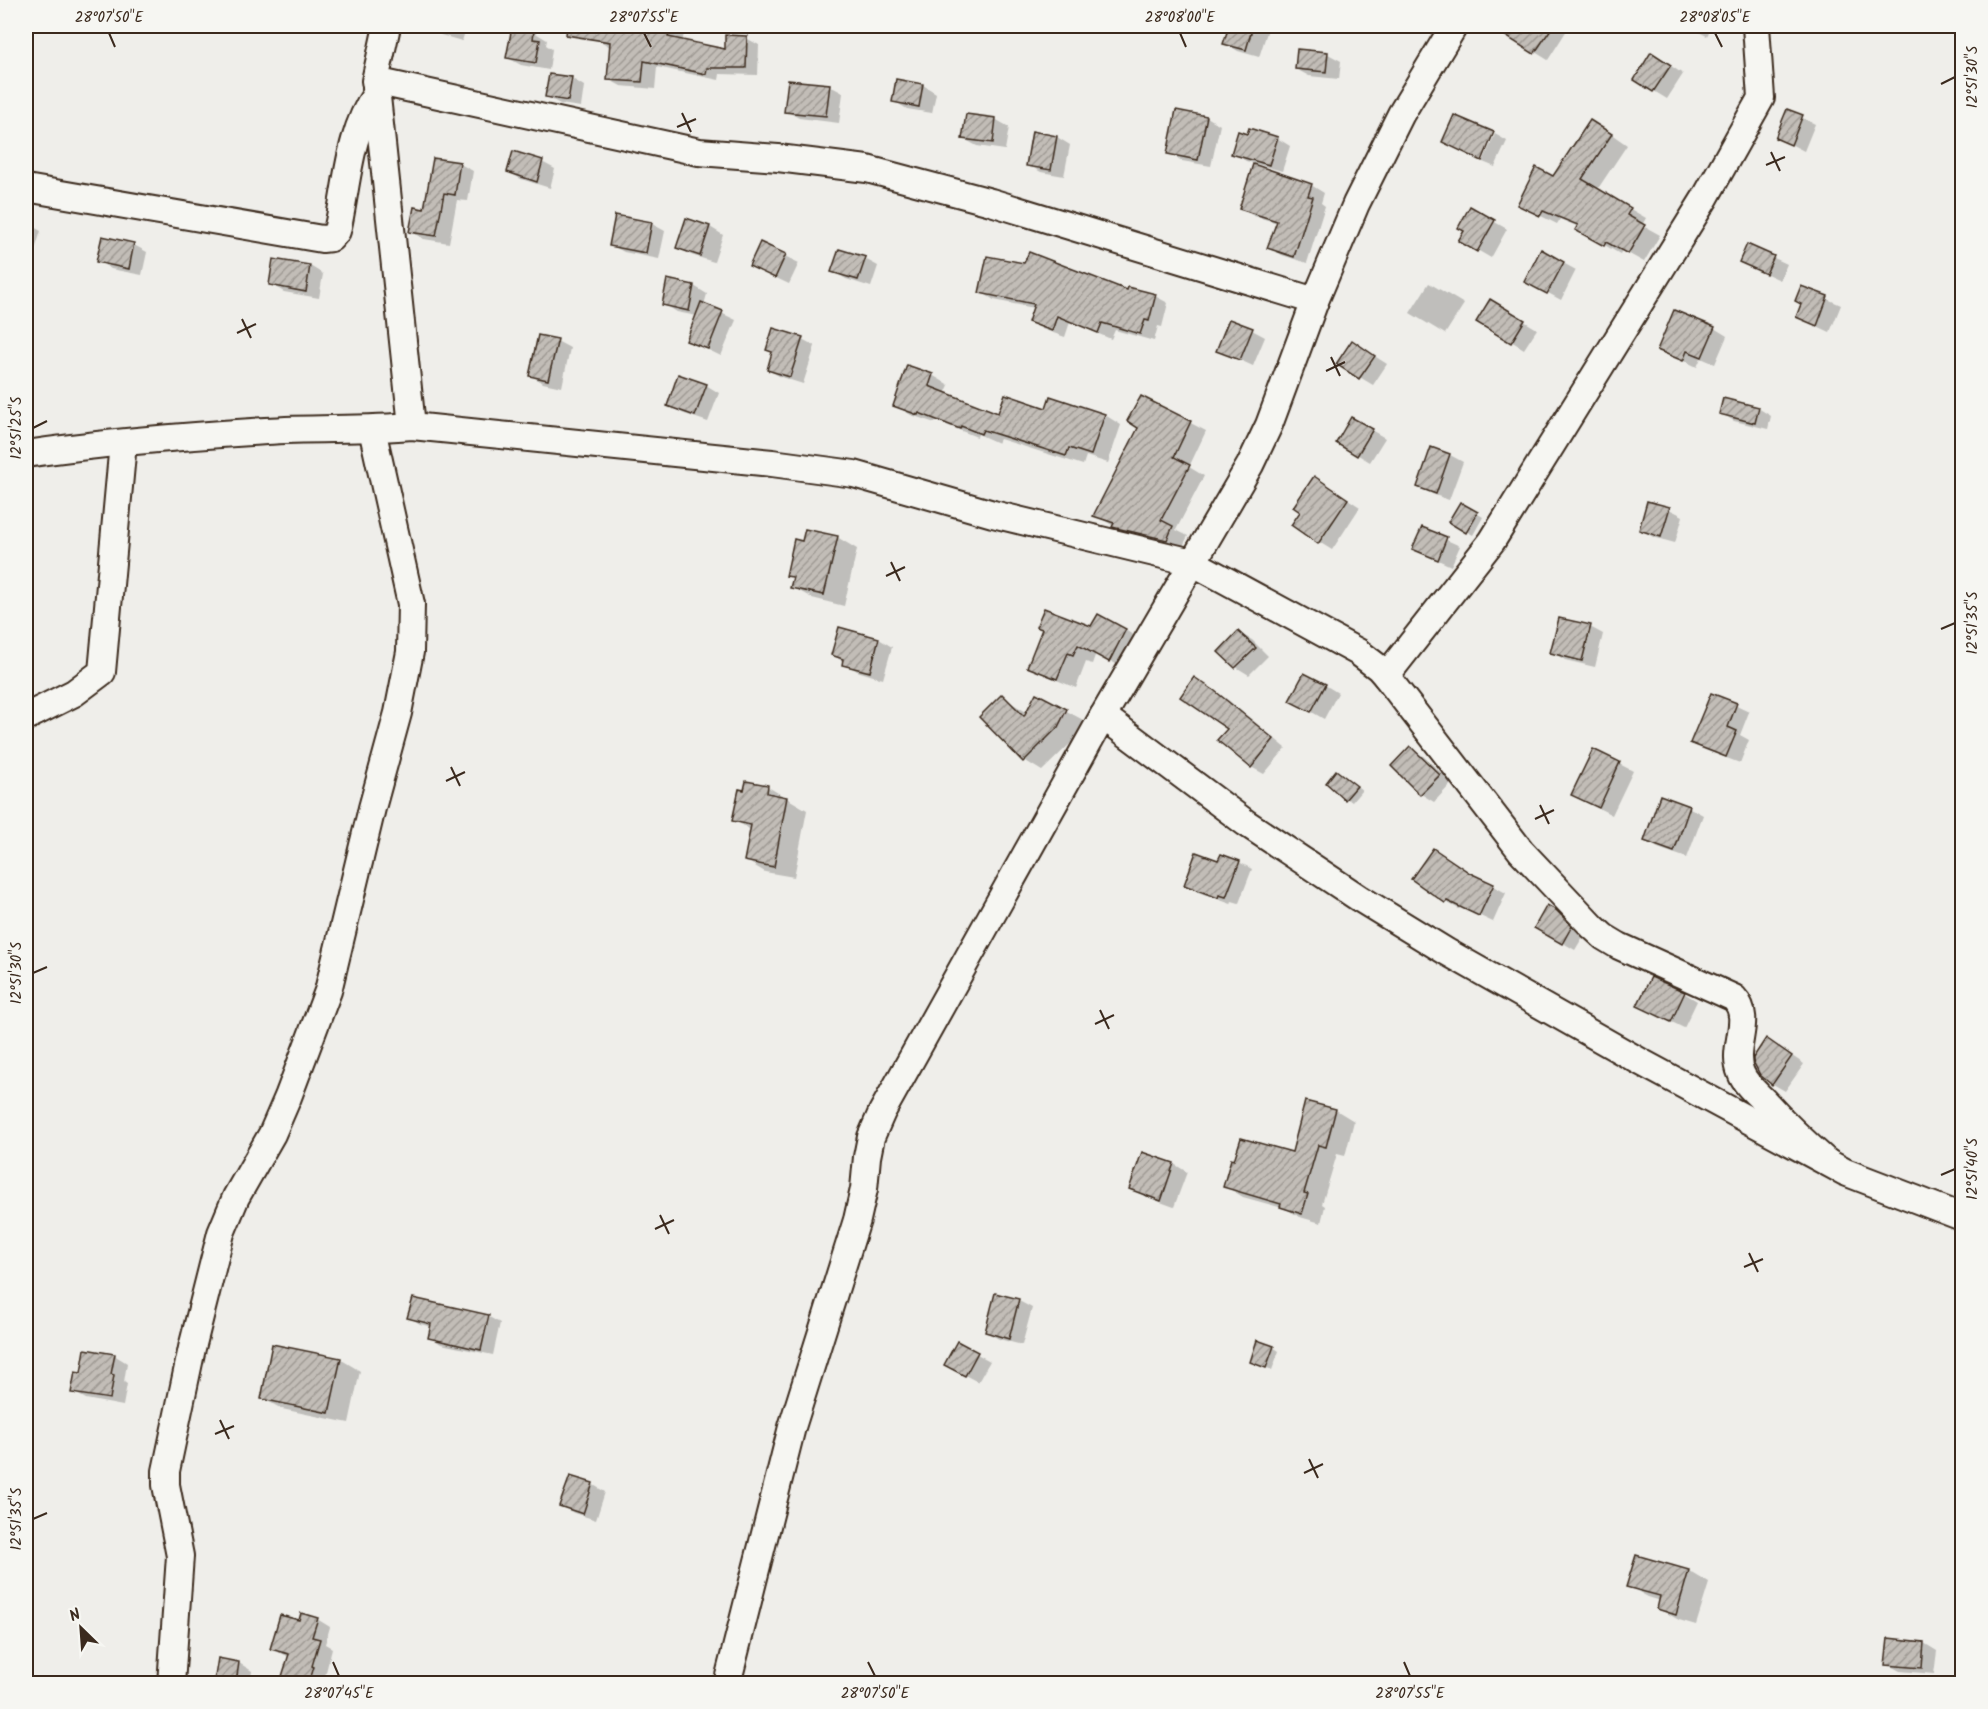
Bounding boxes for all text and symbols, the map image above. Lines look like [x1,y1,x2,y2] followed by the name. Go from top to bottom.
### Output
[75,6,145,30] text: 28°07'50"E
[609,6,680,30] text: 28°07'55"E
[1145,6,1216,30] text: 28°08'00"E
[1680,6,1752,30] text: 28°08'05"E
[1961,46,1985,108] text: 12°51'30"S
[5,396,29,460] text: 12°51'25"S
[1961,591,1985,655] text: 12°51'35"S
[5,942,29,1004] text: 12°51'30"S
[1961,1138,1985,1200] text: 12°51'40"S
[5,1487,29,1551] text: 12°51'35"S
[51,1598,111,1658] north arrow
[65,1602,85,1629] text: N
[304,1682,375,1706] text: 28°07'45"E
[841,1682,911,1706] text: 28°07'50"E
[1375,1682,1446,1706] text: 28°07'55"E

